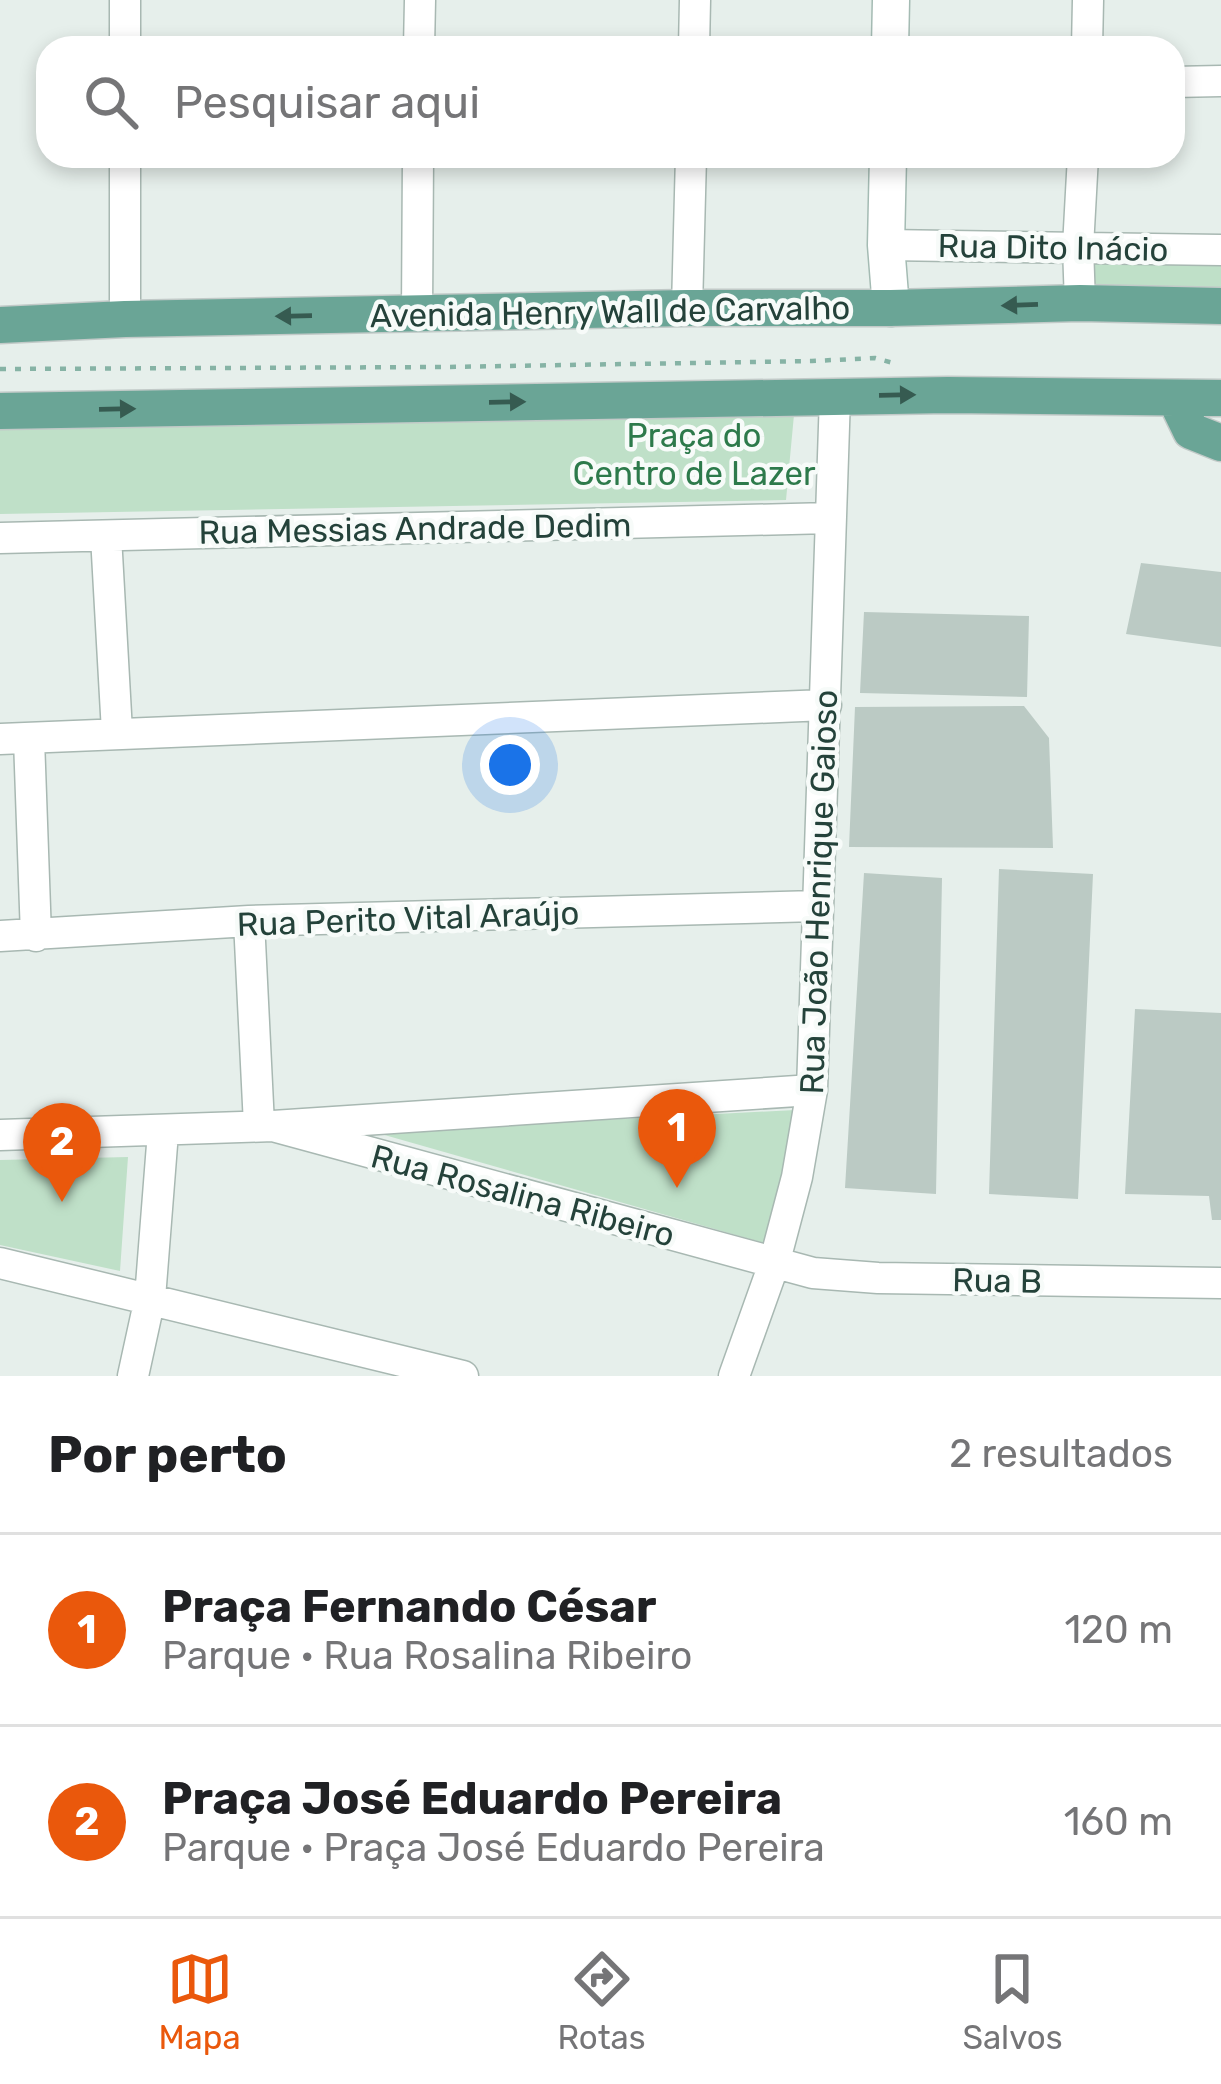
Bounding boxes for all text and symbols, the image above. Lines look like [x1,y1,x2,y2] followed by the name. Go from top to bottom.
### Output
[36,36,1185,168] search box
[78,69,144,135] icon: search
[174,76,480,129] text: Pesquisar aqui
[937,226,1169,269] street label: Rua Dito Inácio
[369,288,851,335] street label: Avenida Henry Wall de Carvalho
[1000,295,1038,314] one-way arrow
[274,306,312,325] one-way arrow
[879,386,917,405] one-way arrow
[489,392,527,412] one-way arrow
[99,400,137,419] one-way arrow
[573,416,816,493] park label: Praça do Centro de Lazer
[198,505,632,552] street label: Rua Messias Andrade Dedim
[792,689,845,1095] street label: Rua João Henrique Gaioso
[480,735,540,795] your location
[236,893,580,944] street label: Rua Perito Vital Araújo
[638,1089,716,1188] pin: 1
[23,1103,101,1202] pin: 2
[367,1136,679,1255] street label: Rua Rosalina Ribeiro
[952,1260,1042,1301] street label: Rua B
[48,1424,287,1485] text: Por perto
[949,1431,1173,1477] text: 2 resultados
[162,1580,656,1633] text: Praça Fernando César
[77,1607,97,1653] text: 1
[1064,1607,1173,1653] text: 120 m
[162,1633,692,1679] text: Parque · Rua Rosalina Ribeiro
[162,1772,782,1825] text: Praça José Eduardo Pereira
[74,1799,100,1845] text: 2
[1064,1799,1173,1845] text: 160 m
[162,1825,825,1871] text: Parque · Praça José Eduardo Pereira
[158,1946,241,2057] tab: Mapa
[557,1946,646,2057] tab: Rotas
[962,1946,1063,2057] tab: Salvos

